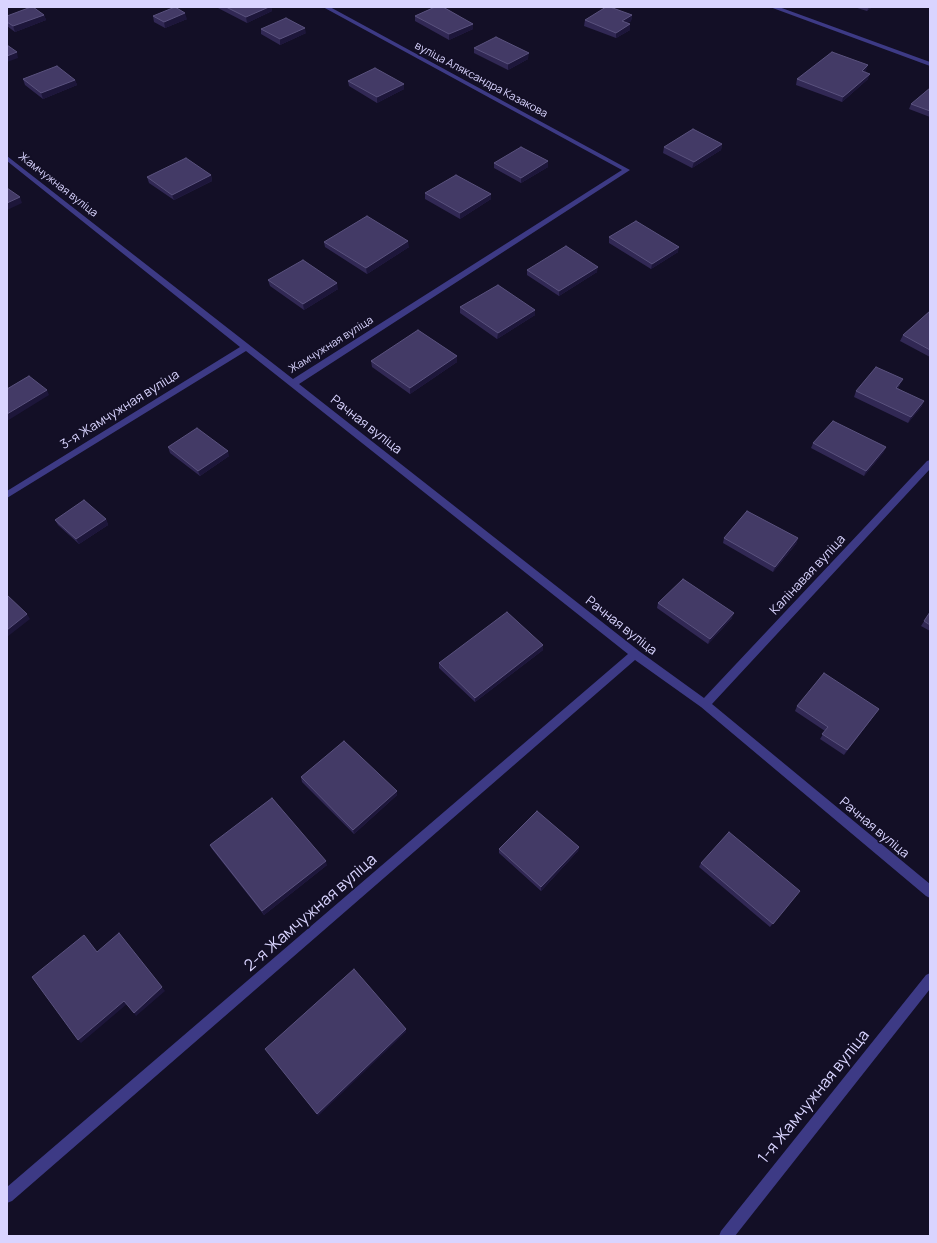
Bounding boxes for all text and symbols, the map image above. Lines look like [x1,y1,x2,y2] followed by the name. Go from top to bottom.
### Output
[412,39,550,121] street label: вуліца Аляксандра Казакова
[16,150,100,220] street label: Жамчужная вуліца
[286,314,376,376] street label: Жамчужная вуліца
[58,367,182,453] street label: 3-я Жамчужная вуліца
[327,392,405,458] street label: Рачная вуліца
[767,532,849,618] street label: Калінавая вуліца
[582,593,660,659] street label: Рачная вуліца
[836,794,912,862] street label: Рачная вуліца
[241,850,381,976] street label: 2-я Жамчужная вуліца
[754,1026,874,1168] street label: 1-я Жамчужная вуліца

